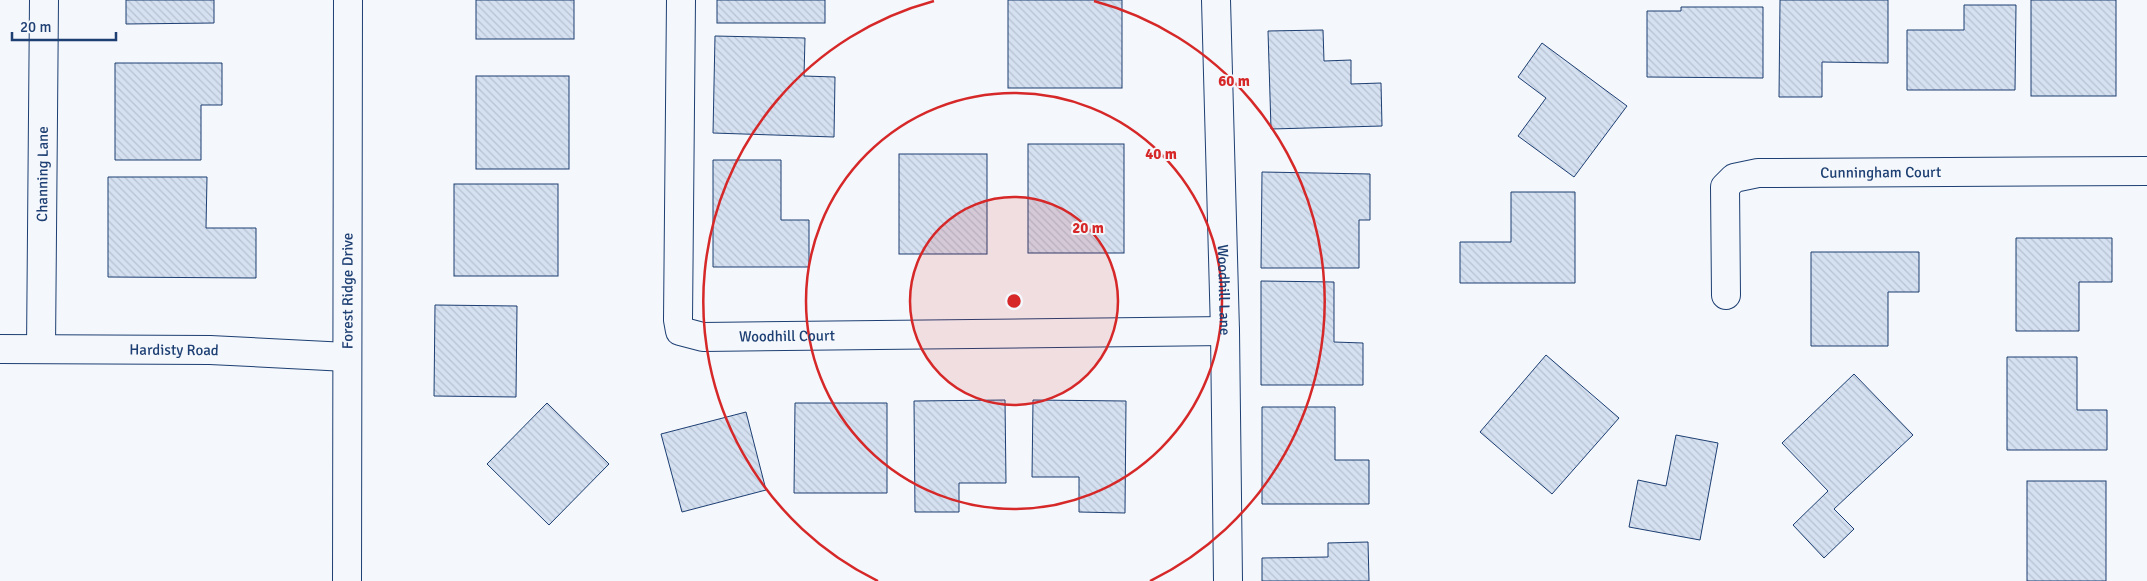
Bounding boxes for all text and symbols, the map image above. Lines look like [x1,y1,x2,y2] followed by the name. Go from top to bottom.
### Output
[12,10,116,42] scale bar
[20,18,51,36] text: 20 m
[1218,72,1250,90] text: 60 m
[33,126,52,222] street label: Channing Lane
[1145,145,1177,163] text: 40 m
[1820,163,1941,182] street label: Cunningham Court
[1072,219,1104,237] text: 20 m
[338,233,357,349] street label: Forest Ridge Drive
[1214,244,1234,335] street label: Woodhill Lane
[1005,292,1023,310] centre of rings
[739,326,835,346] street label: Woodhill Court
[129,341,219,359] street label: Hardisty Road

